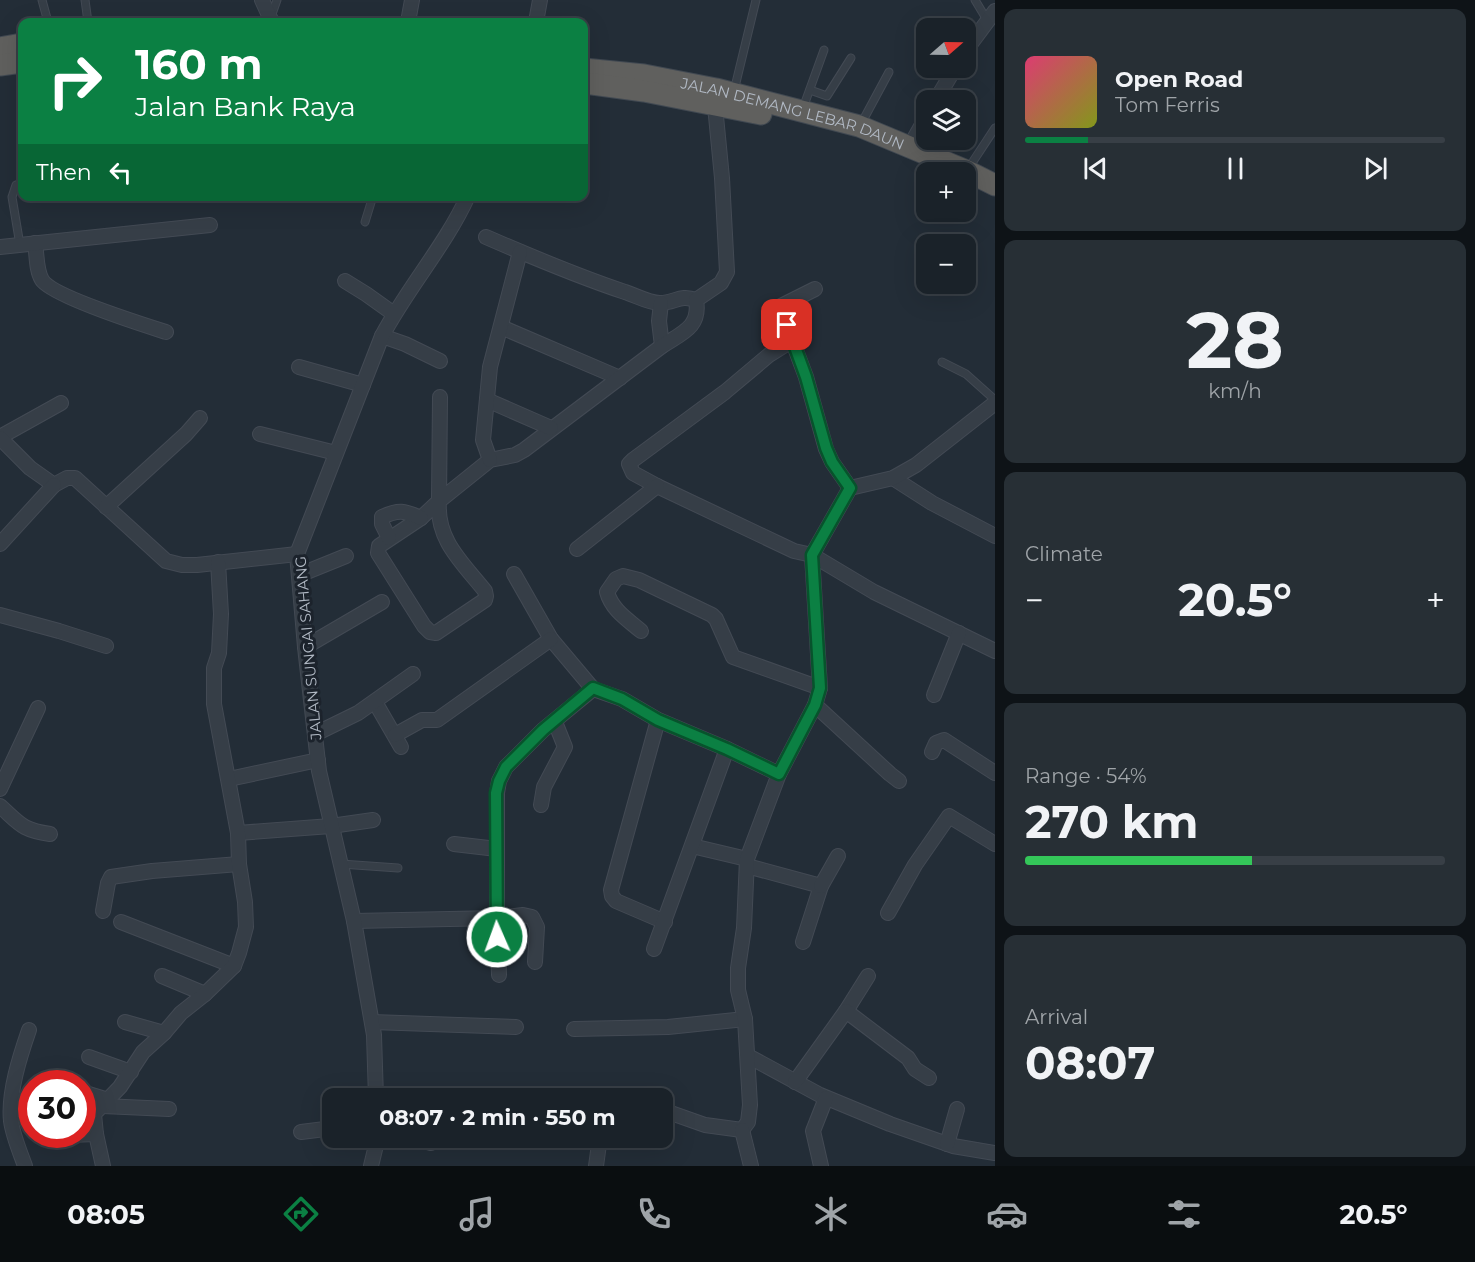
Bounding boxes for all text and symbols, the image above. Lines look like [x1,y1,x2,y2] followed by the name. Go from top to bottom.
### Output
[916,18,976,78] north arrow
[916,18,976,294] map controls
[135,38,263,90] text: 160 m
[36,42,114,120] icon: right
[1115,66,1243,93] text: Open Road
[678,73,907,153] street label: JALAN DEMANG LEBAR DAUN
[135,90,356,123] text: Jalan Bank Raya
[916,90,976,150] button: layers
[1115,93,1220,117] text: Tom Ferris
[1079,152,1112,185] icon: previous
[1219,152,1252,185] icon: pause
[1359,152,1392,185] icon: next
[104,156,137,189] icon: left
[36,159,92,186] text: Then
[916,162,976,222] button: +
[916,234,976,294] button: −
[1186,292,1284,388] text: 28
[761,299,812,350] pin
[770,308,803,341] icon: arrive
[1208,379,1262,403] text: km/h
[1025,542,1103,566] text: Climate
[290,555,326,742] street label: JALAN SUNGAI SAHANG
[1178,572,1292,627] text: 20.5°
[1025,580,1044,620] text: −
[1426,580,1445,620] text: +
[1025,764,1147,788] text: Range · 54%
[1025,794,1198,849] text: 270 km
[465,905,529,969] position arrow
[1025,1005,1088,1029] text: Arrival
[1025,1035,1155,1090] text: 08:07
[18,1070,96,1148] speed limit sign: 30
[379,1104,616,1131] text: 08:07 · 2 min · 550 m
[280,1193,322,1235] icon: directions
[456,1193,498,1235] icon: music
[633,1193,675,1235] icon: phone
[810,1193,852,1235] icon: climate
[986,1193,1028,1235] icon: car
[1163,1193,1205,1235] icon: filters
[67,1198,145,1231] text: 08:05
[1339,1198,1408,1231] text: 20.5°

